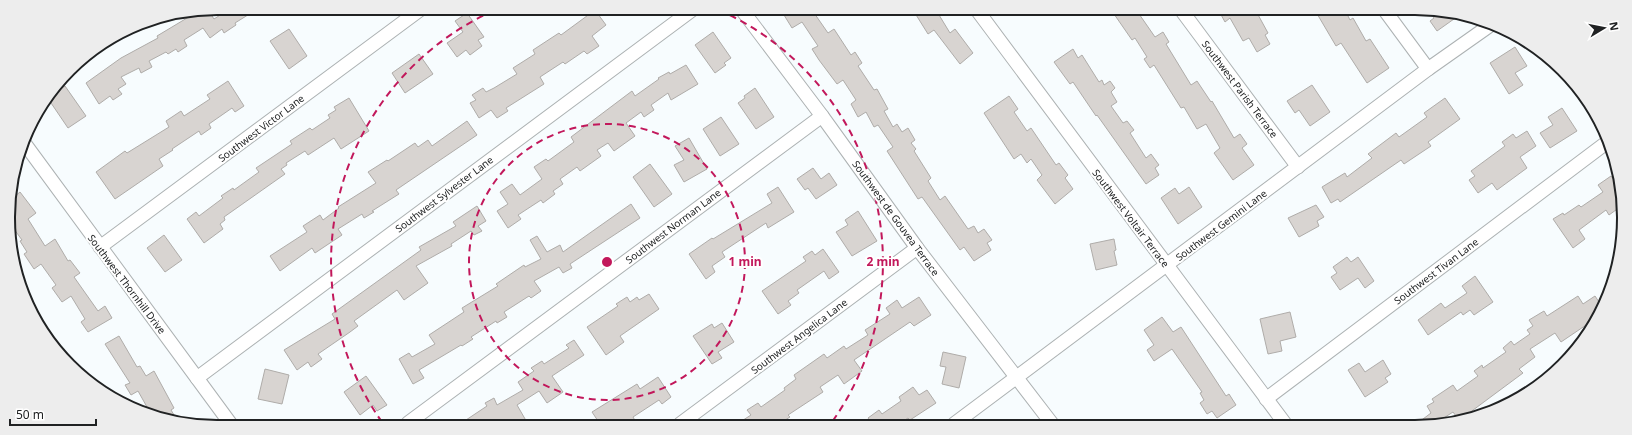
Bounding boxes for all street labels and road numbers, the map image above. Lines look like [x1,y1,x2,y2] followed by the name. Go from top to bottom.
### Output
[1199,37,1281,141] street label: Southwest Parish Terrace
[215,91,307,165] street label: Southwest Victor Lane
[392,152,496,236] street label: Southwest Sylvester Lane
[849,157,943,279] street label: Southwest de Gouvea Terrace
[1089,166,1173,270] street label: Southwest Voltair Terrace
[622,185,724,267] street label: Southwest Norman Lane
[1173,186,1270,264] street label: Southwest Gemini Lane
[85,231,169,337] street label: Southwest Thornhill Drive
[1391,234,1481,307] street label: Southwest Tivan Lane
[748,295,850,377] street label: Southwest Angelica Lane

